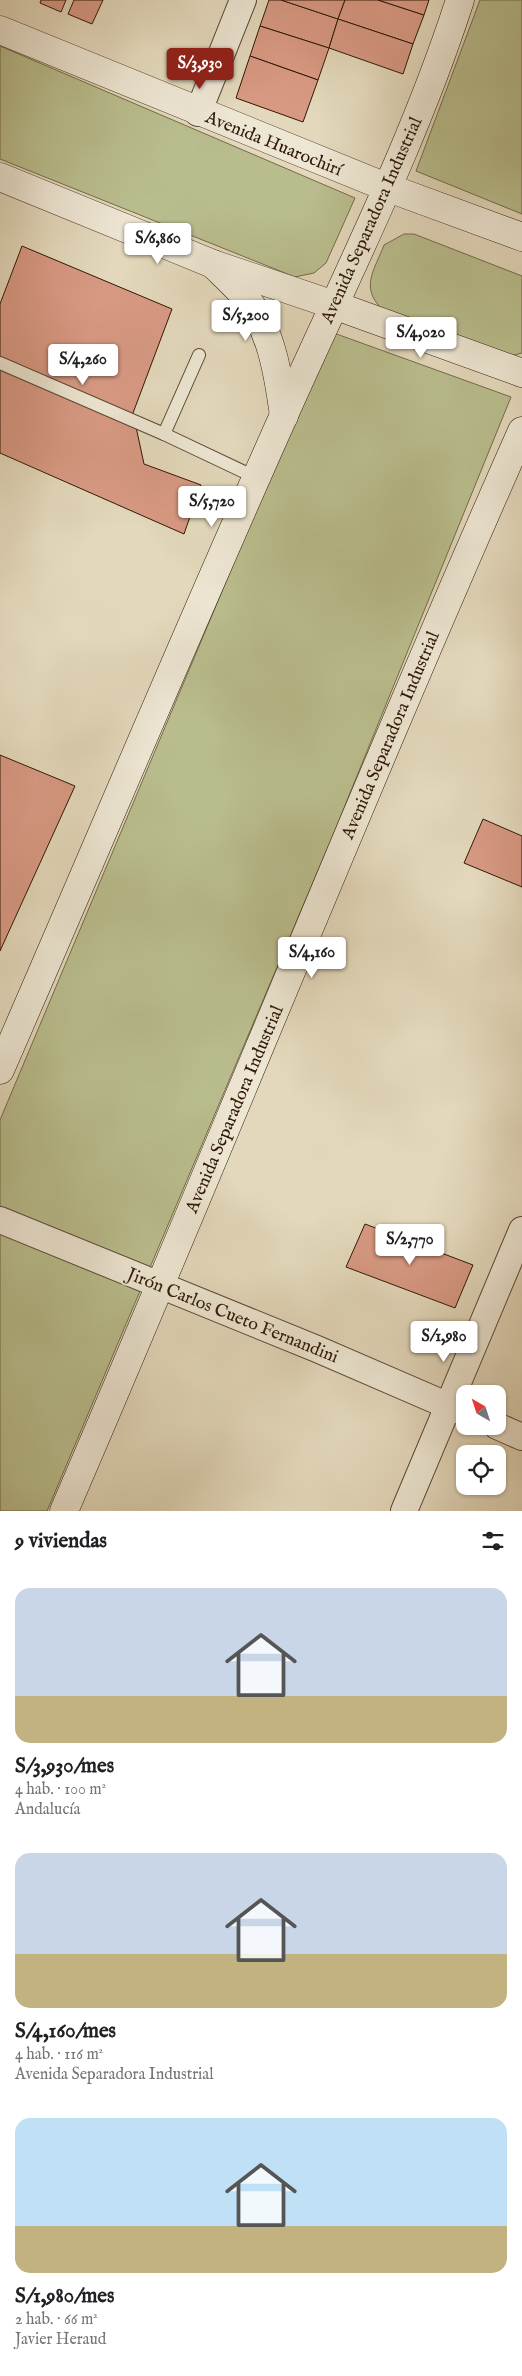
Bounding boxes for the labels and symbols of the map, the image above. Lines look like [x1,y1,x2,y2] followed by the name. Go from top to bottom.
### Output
[154,48,246,90] pin: S/3,930
[201,106,346,183] street label: Avenida Huarochirí
[316,114,428,328] street label: Avenida Separadora Industrial
[112,222,204,265] pin: S/6,860
[200,300,292,342] pin: S/5,200
[375,316,467,359] pin: S/4,020
[37,344,129,386] pin: S/4,260
[166,486,258,528] pin: S/5,720
[337,628,446,844] street label: Avenida Separadora Industrial
[266,936,358,979] pin: S/4,160
[181,1002,290,1218] street label: Avenida Separadora Industrial
[364,1224,456,1266] pin: S/2,770
[122,1263,342,1369] street label: Jirón Carlos Cueto Fernandini
[398,1320,490,1363] pin: S/1,980
[456,1385,506,1435] north arrow

